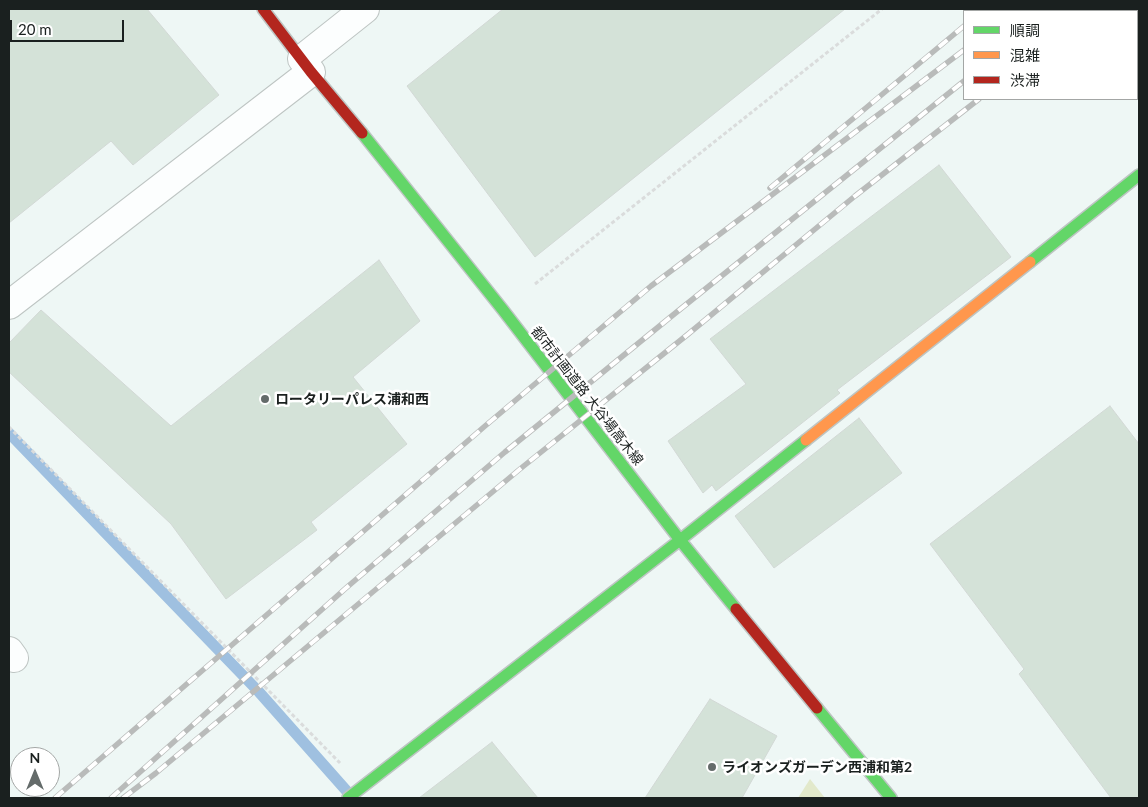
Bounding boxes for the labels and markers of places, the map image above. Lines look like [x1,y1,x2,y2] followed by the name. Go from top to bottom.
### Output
[275,391,429,407] place label: ロータリーパレス浦和西
[259,393,271,405] marker: ロータリーパレス浦和西
[722,759,912,775] place label: ライオンズガーデン西浦和第2
[706,761,718,773] marker: ライオンズガーデン西浦和第2

